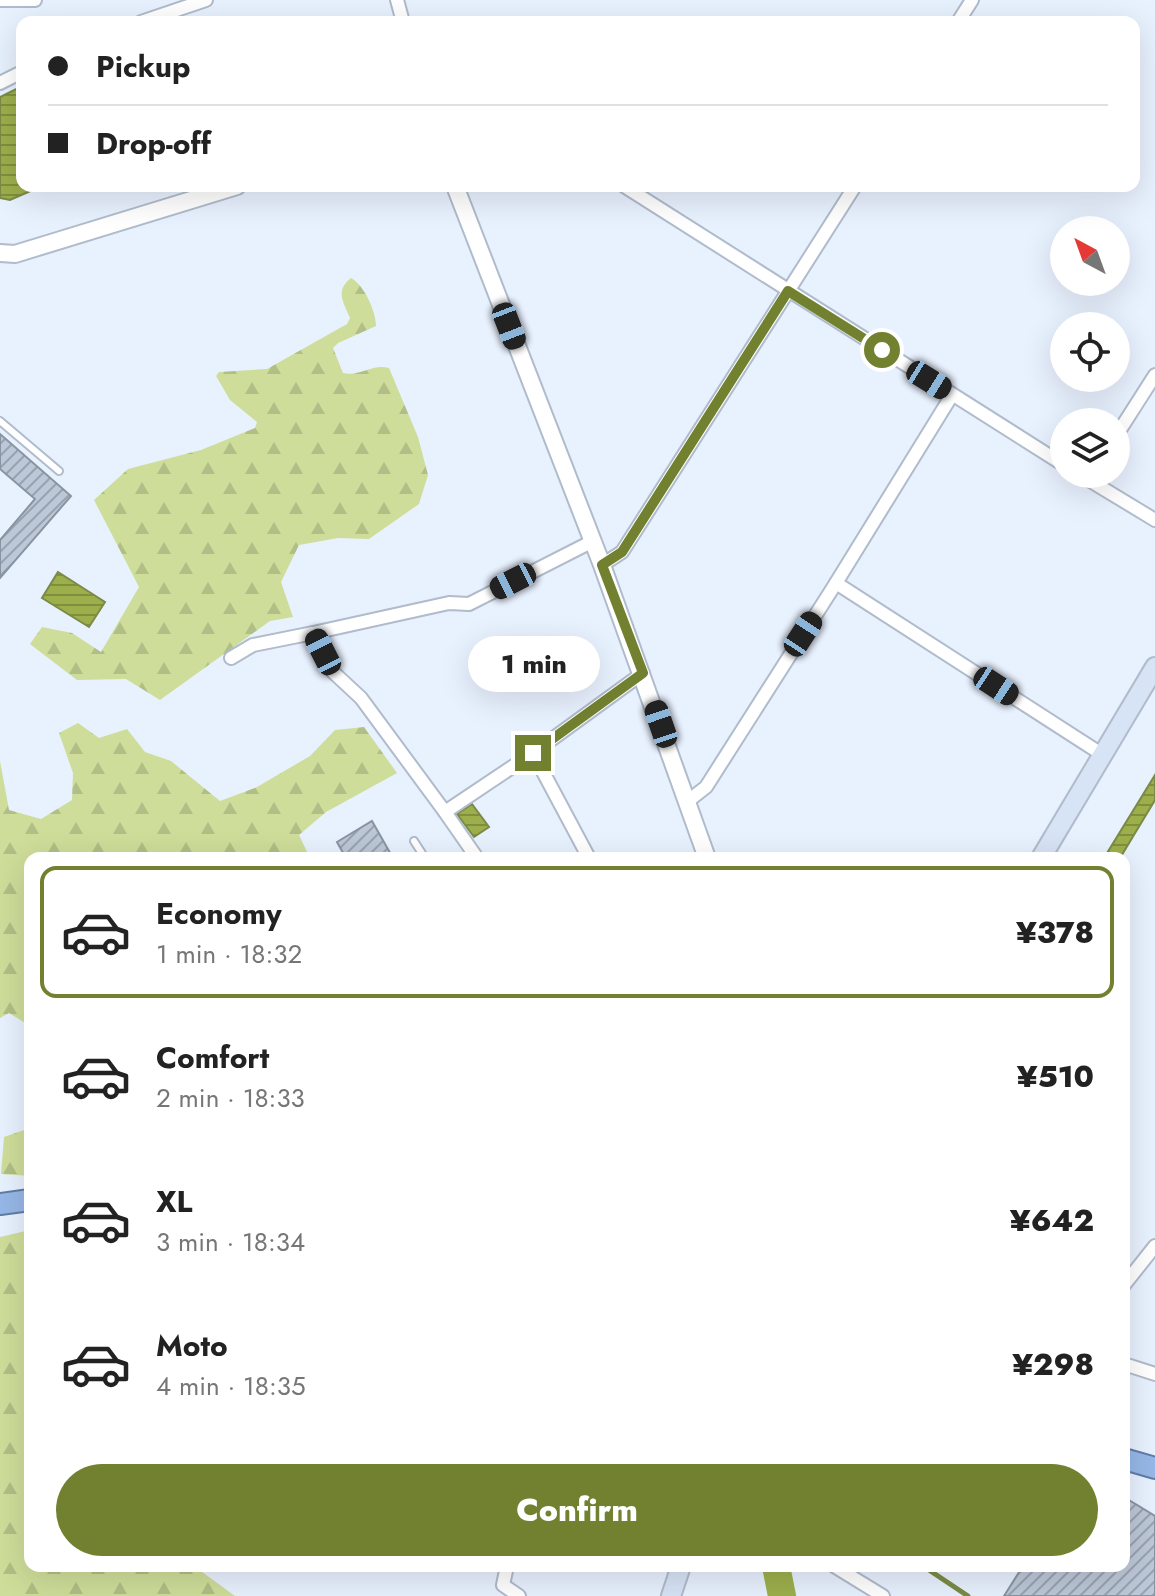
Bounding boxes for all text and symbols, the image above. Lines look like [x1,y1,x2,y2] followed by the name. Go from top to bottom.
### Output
[96,45,191,88] text: Pickup
[96,122,211,165] text: Drop-off
[1050,216,1130,296] north arrow
[1050,216,1130,488] map controls
[489,299,529,353] car
[1050,312,1130,392] button: locate
[864,332,900,368] route start
[902,357,956,403] car
[1050,408,1130,488] button: layers
[486,559,540,603] car
[780,607,826,661] car
[301,625,345,679] car
[467,637,599,693] callout: 1 min
[501,645,567,683] text: 1 min
[969,663,1023,709] car
[642,697,680,751] car
[515,735,551,771] route end
[156,892,282,935] text: Economy
[60,896,132,968] icon: car
[1016,911,1094,954] text: ¥378
[156,935,302,973] text: 1 min · 18:32
[156,1036,269,1079] text: Comfort
[60,1040,132,1112] icon: car
[1017,1055,1094,1098] text: ¥510
[156,1079,305,1117] text: 2 min · 18:33
[156,1180,192,1223] text: XL
[60,1184,132,1256] icon: car
[1010,1199,1094,1242] text: ¥642
[156,1223,305,1261] text: 3 min · 18:34
[156,1324,228,1367] text: Moto
[60,1328,132,1400] icon: car
[1012,1343,1094,1386] text: ¥298
[156,1367,306,1405] text: 4 min · 18:35
[56,1464,1098,1556] button: Confirm

